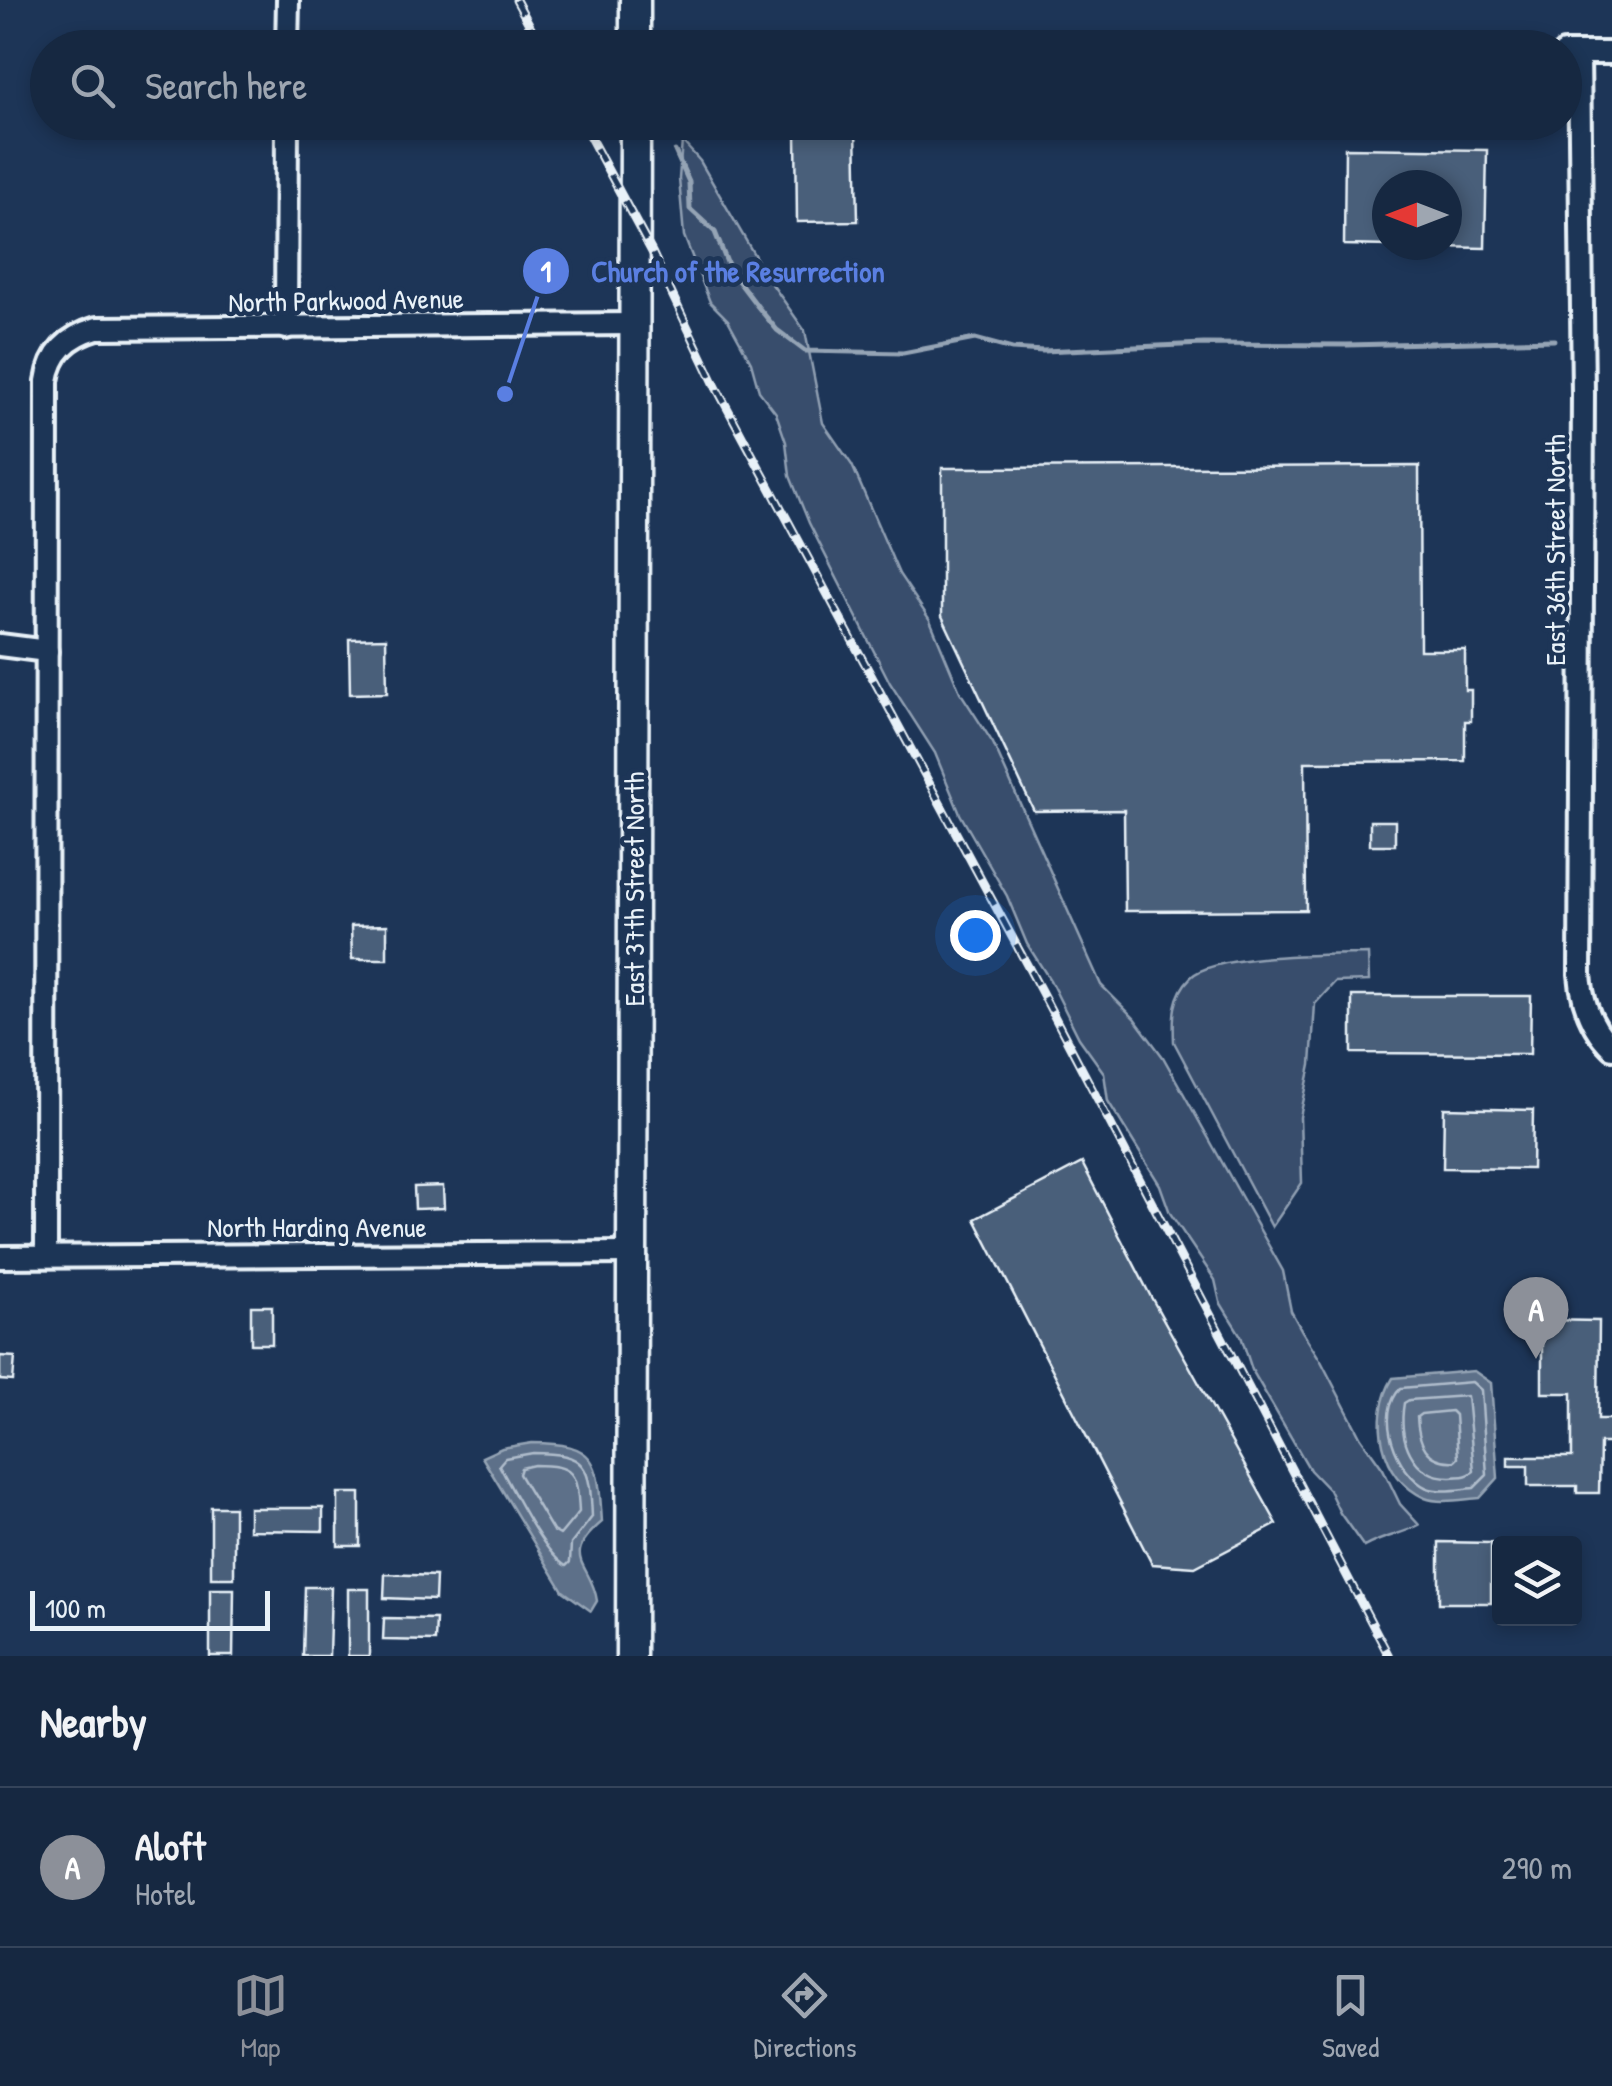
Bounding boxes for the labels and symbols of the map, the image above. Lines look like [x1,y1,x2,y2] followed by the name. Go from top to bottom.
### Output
[1372,170,1462,260] north arrow
[521,241,905,301] callout: Church of the Resurrection
[541,251,552,291] text: 1
[591,251,885,291] text: Church of the Resurrection
[228,279,464,321] street label: North Parkwood Avenue
[1536,434,1574,666] street label: East 36th Street North
[615,772,653,1006] street label: East 37th Street North
[950,910,1001,961] your location
[207,1208,427,1246] street label: North Harding Avenue
[1504,1276,1568,1359] pin: A
[30,1586,270,1630] scale bar

